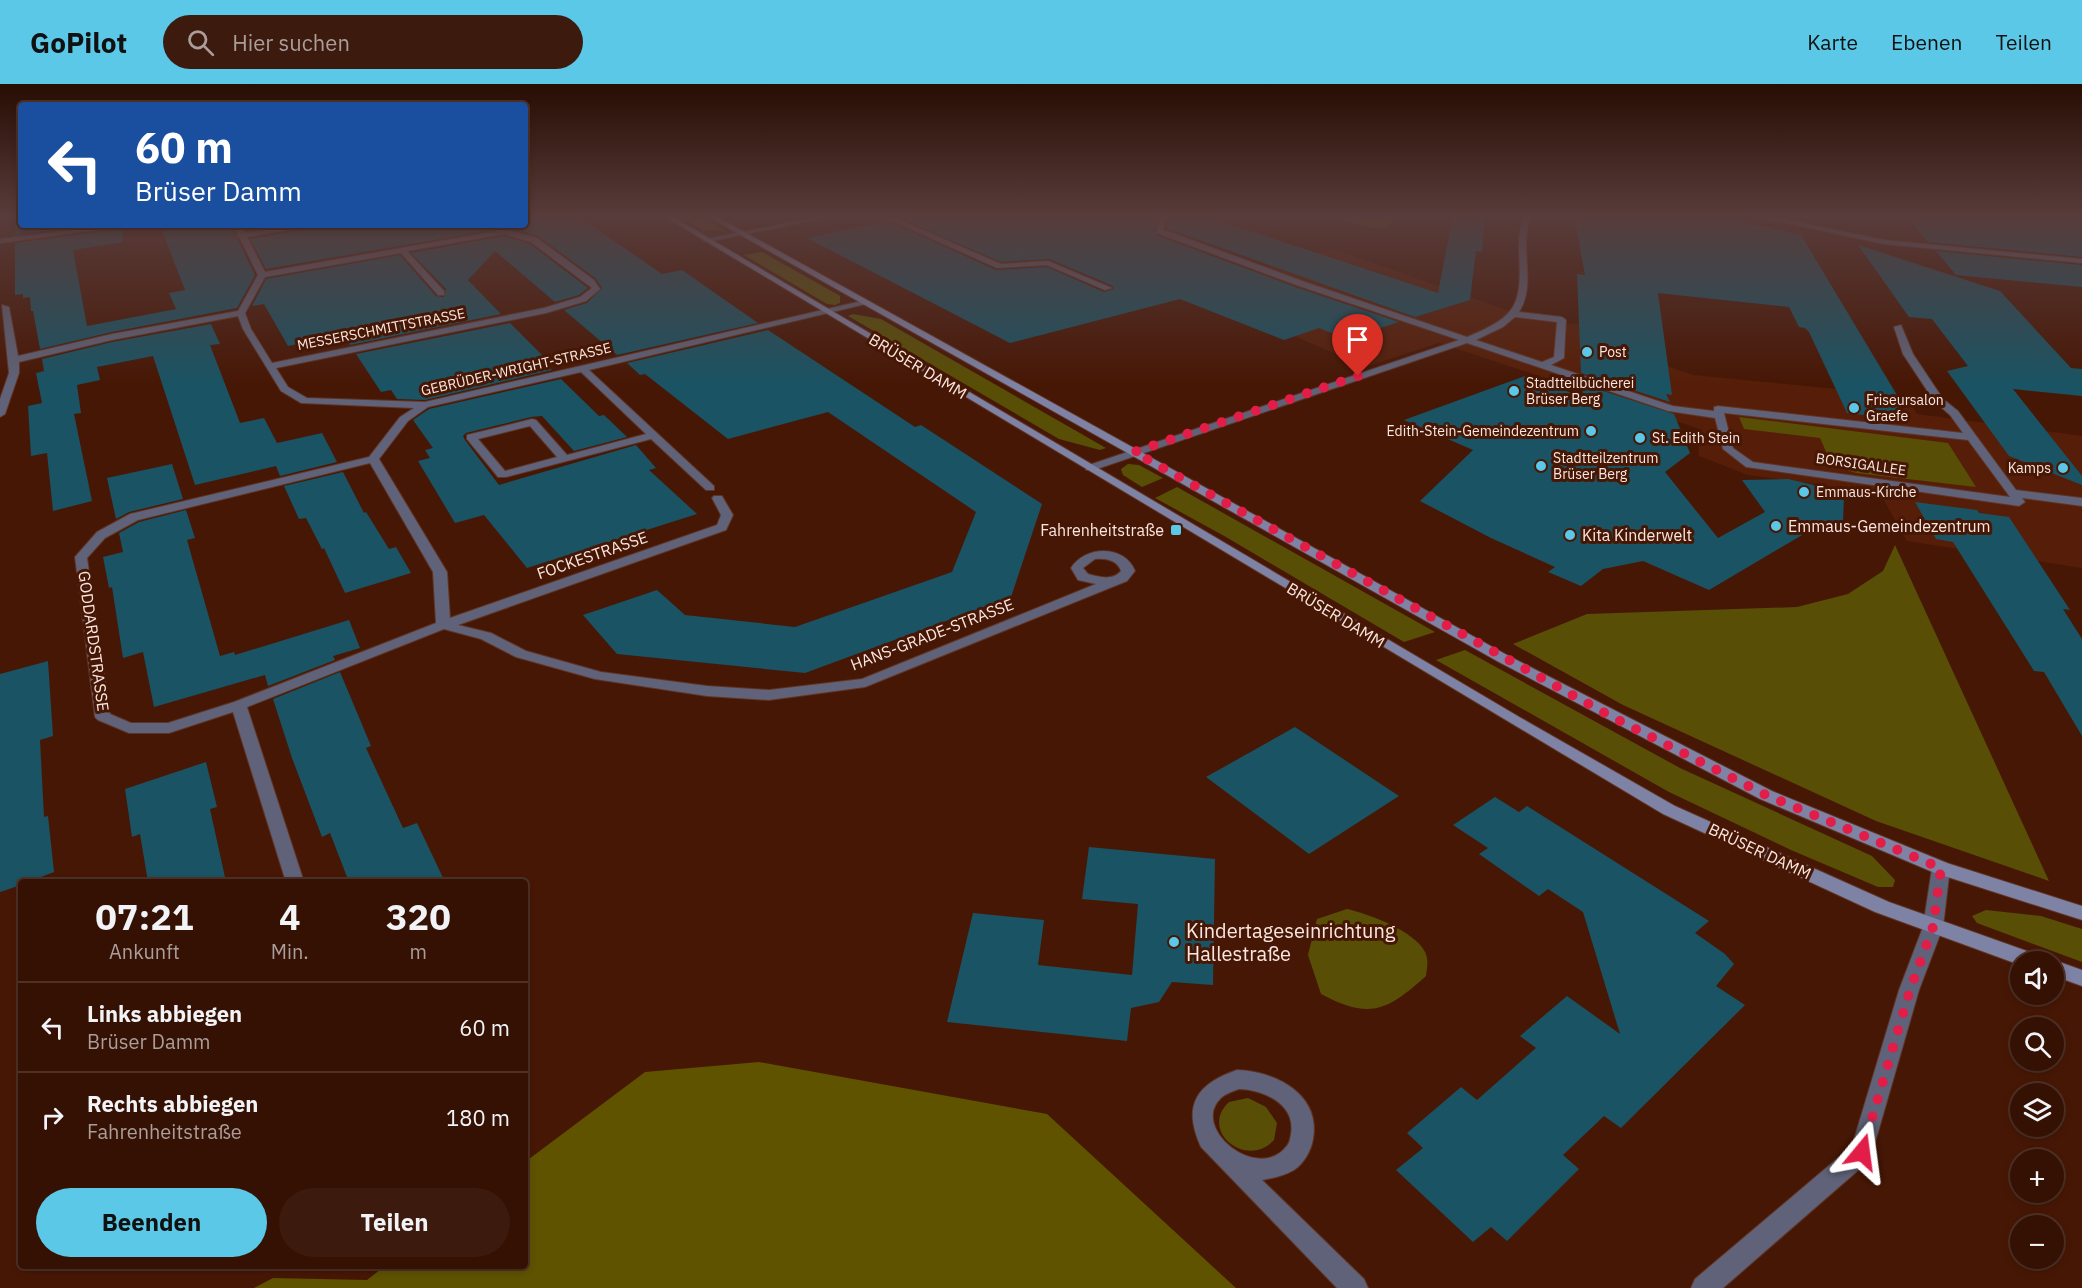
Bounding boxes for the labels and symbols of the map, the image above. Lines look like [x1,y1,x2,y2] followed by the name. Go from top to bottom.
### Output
[295,304,467,354] street label: MESSERSCHMITTSTRASSE
[1332,314,1383,376] pin
[865,329,971,403] street label: BRÜSER DAMM
[419,338,613,400] street label: GEBRÜDER-WRIGHT-STRASSE
[1599,343,1627,361] place label: Post
[1580,345,1594,359] marker: Post
[1526,374,1634,408] place label: Stadtteilbücherei Brüser Berg
[1507,384,1521,398] marker: Stadtteilbücherei Brüser Berg
[1866,391,1944,425] place label: Friseursalon Graefe
[1847,401,1861,415] marker: Friseursalon Graefe
[1387,422,1579,440] place label: Edith-Stein-Gemeindezentrum
[1584,424,1598,438] marker: Edith-Stein-Gemeindezentrum
[1652,429,1740,447] place label: St. Edith Stein
[1633,431,1647,445] marker: St. Edith Stein
[1553,449,1659,483] place label: Stadtteilzentrum Brüser Berg
[1815,449,1907,479] street label: BORSIGALLEE
[1534,459,1548,473] marker: Stadtteilzentrum Brüser Berg
[2008,459,2051,477] place label: Kamps
[2056,461,2070,475] marker: Kamps
[1816,483,1917,501] place label: Emmaus-Kirche
[1797,485,1811,499] marker: Emmaus-Kirche
[1788,516,1991,536] place label: Emmaus-Gemeindezentrum
[1769,519,1783,533] marker: Emmaus-Gemeindezentrum
[1040,520,1164,540] place label: Fahrenheitstraße
[1169,523,1183,537] marker: Fahrenheitstraße
[1582,525,1692,545] place label: Kita Kinderwelt
[534,527,650,583] street label: FOCKESTRASSE
[1563,528,1577,542] marker: Kita Kinderwelt
[74,570,114,712] street label: GODDARDSTRASSE
[1283,578,1389,652] street label: BRÜSER DAMM
[848,594,1016,674] street label: HANS-GRADE-STRASSE
[1706,819,1814,883] street label: BRÜSER DAMM
[1186,917,1396,967] place label: Kindertageseinrichtung Hallestraße
[1167,935,1181,949] marker: Kindertageseinrichtung Hallestraße
[1830,1120,1894,1184] position arrow

